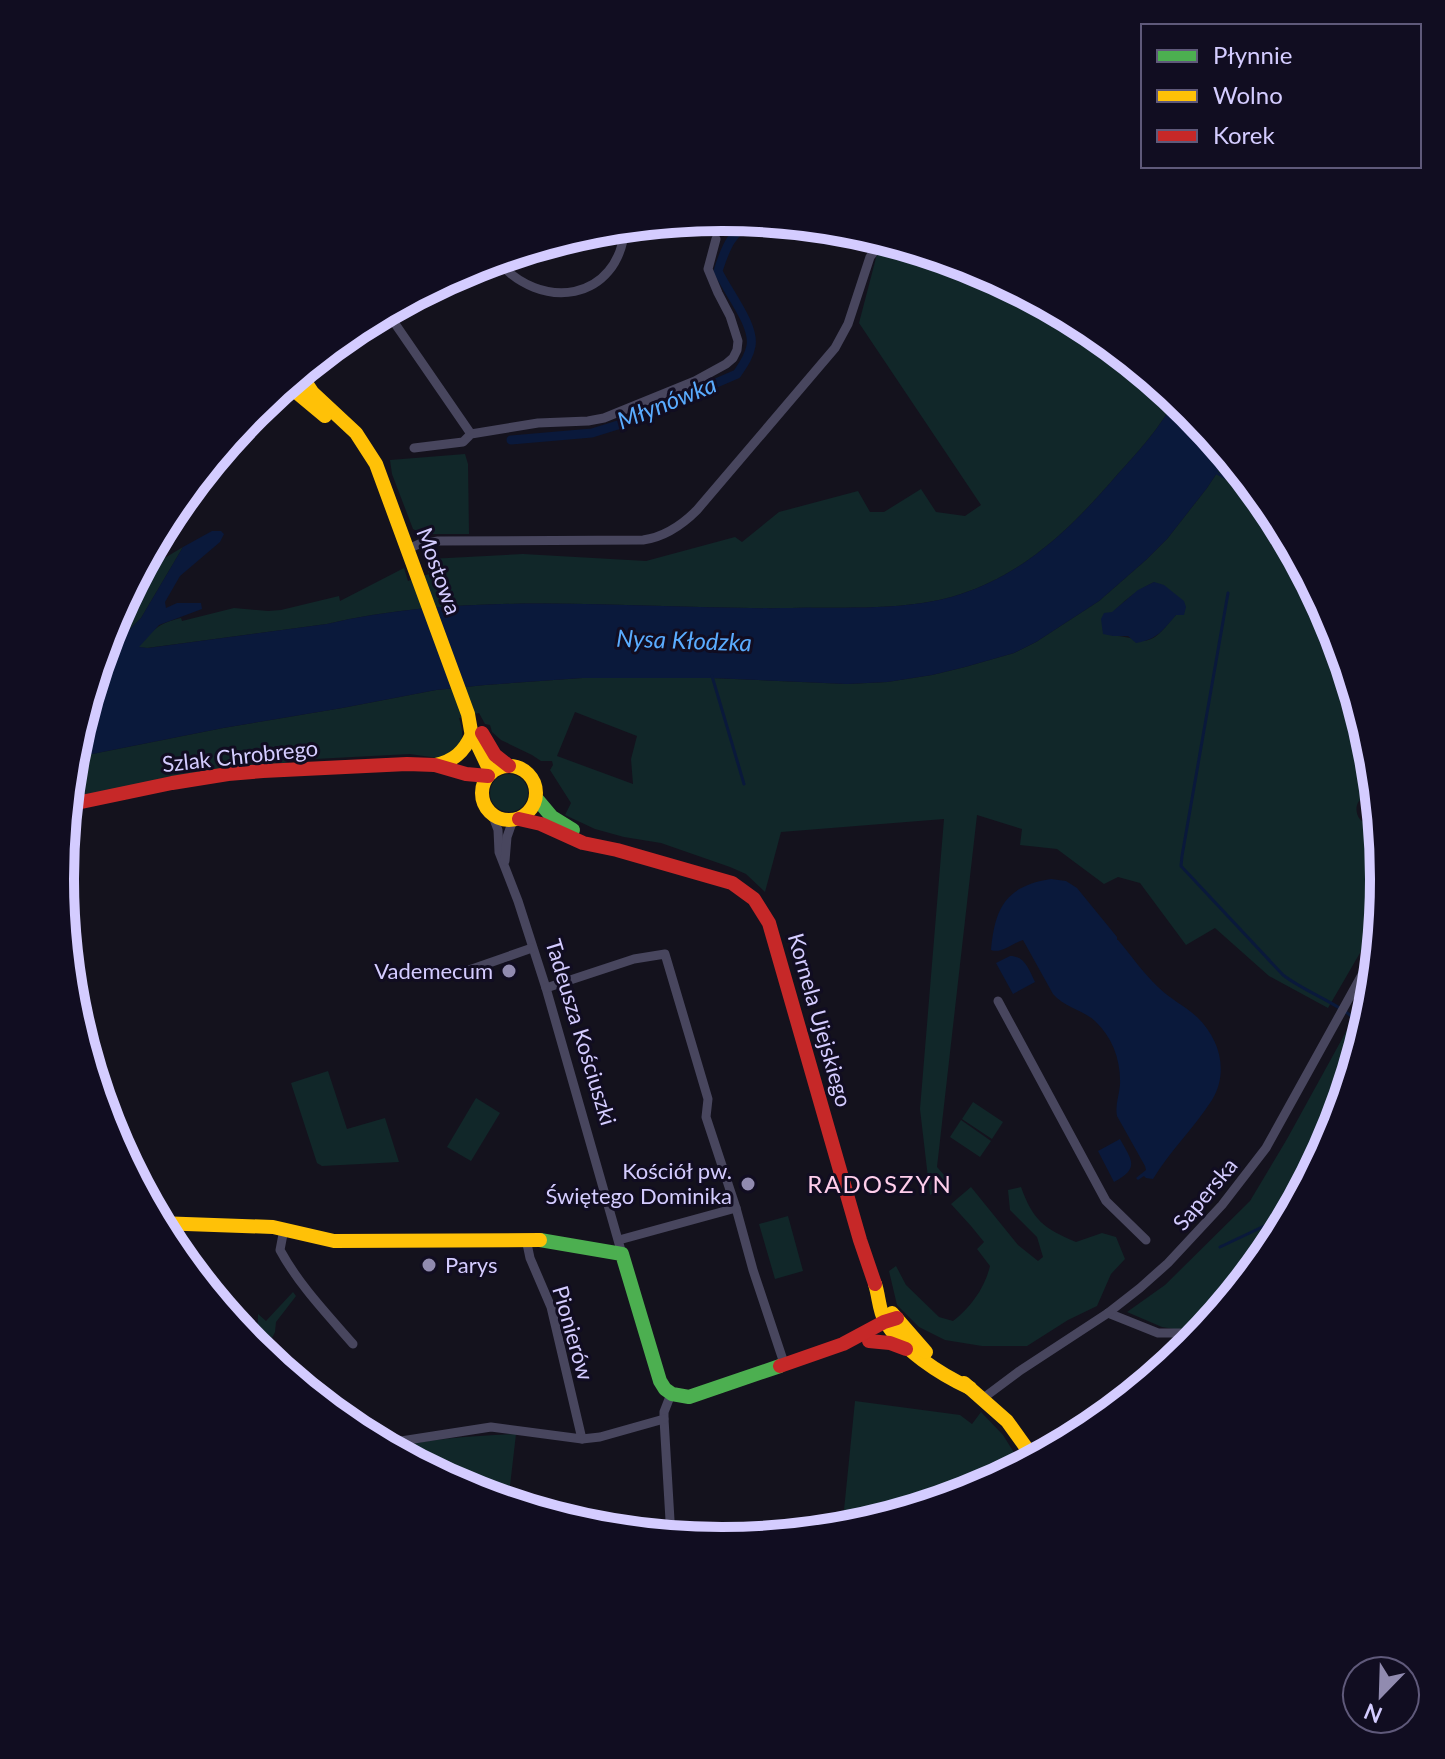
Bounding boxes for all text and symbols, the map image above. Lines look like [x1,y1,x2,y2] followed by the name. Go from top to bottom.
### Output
[1141,24,1421,168] legend
[1213,40,1292,69] text: Płynnie
[1213,80,1283,109] text: Wolno
[1213,120,1276,149] text: Korek
[613,369,720,435] water label: Młynówka
[411,524,468,618] street label: Mostowa
[616,623,752,656] water label: Nysa Kłodzka
[161,734,319,777] street label: Szlak Chrobrego
[783,930,858,1110] street label: Kornela Ujejskiego
[540,935,623,1128] street label: Tadeusza Kościuszki
[374,957,493,984] place label: Vademecum
[500,962,518,980] marker: Vademecum
[1167,1152,1243,1235] street label: Saperska
[545,1157,732,1209] place label: Kościół pw. Świętego Dominika
[807,1169,953,1198] district label: RADOSZYN
[739,1175,757,1193] marker: Kościół pw. Świętego Dominika
[445,1251,497,1278] place label: Parys
[420,1256,438,1274] marker: Parys
[547,1282,600,1383] street label: Pionierów
[1341,1655,1421,1735] north arrow
[1360,1698,1386,1730] text: N

